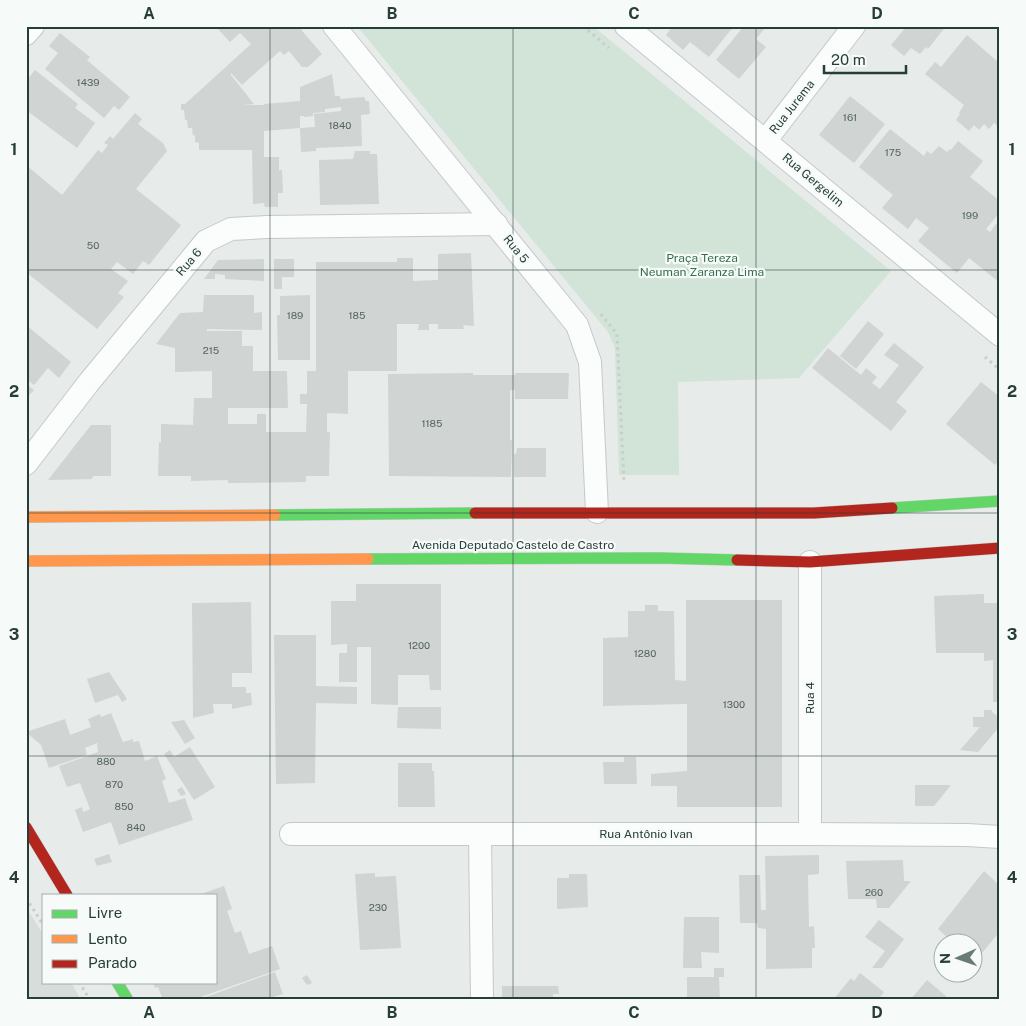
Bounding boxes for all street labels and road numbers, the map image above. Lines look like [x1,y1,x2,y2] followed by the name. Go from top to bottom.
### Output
[767,77,817,137] street label: Rua Jurema
[780,150,846,210] street label: Rua Gergelim
[500,232,532,266] street label: Rua 5
[173,245,205,279] street label: Rua 6
[412,538,615,552] street label: Avenida Deputado Castelo de Castro
[803,682,817,714] street label: Rua 4
[599,827,693,841] street label: Rua Antônio Ivan

